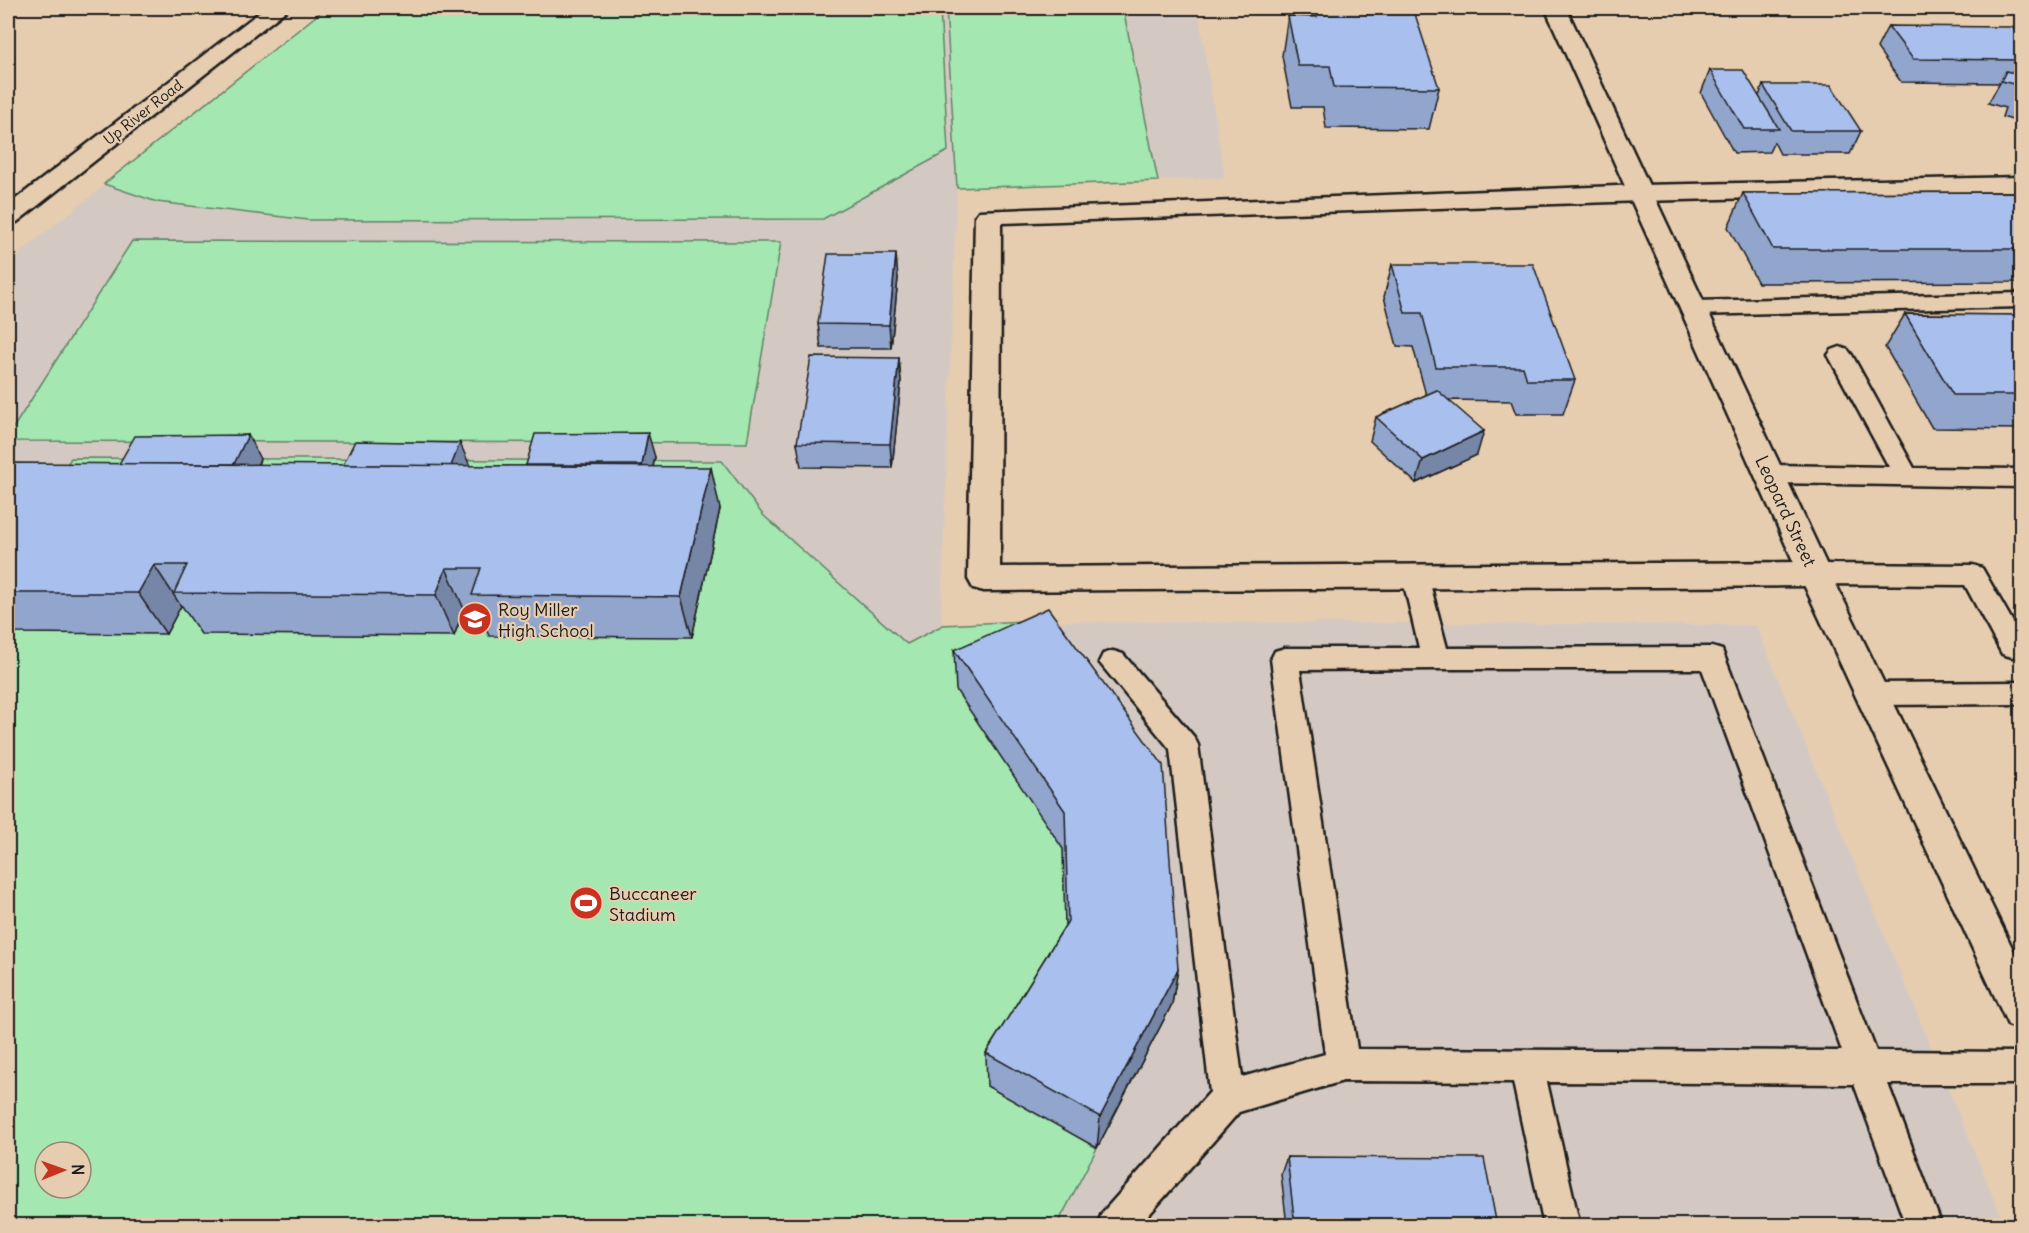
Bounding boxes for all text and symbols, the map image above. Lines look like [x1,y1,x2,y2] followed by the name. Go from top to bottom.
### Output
[100,75,187,149] street label: Up River Road
[1750,452,1822,570] street label: Leopard Street
[498,598,594,642] place label: Roy Miller High School
[457,601,493,637] school or university icon: Roy Miller High School
[609,882,697,926] place label: Buccaneer Stadium
[568,885,604,921] sports icon: Buccaneer Stadium
[33,1140,93,1200] north arrow
[68,1164,88,1175] text: N

